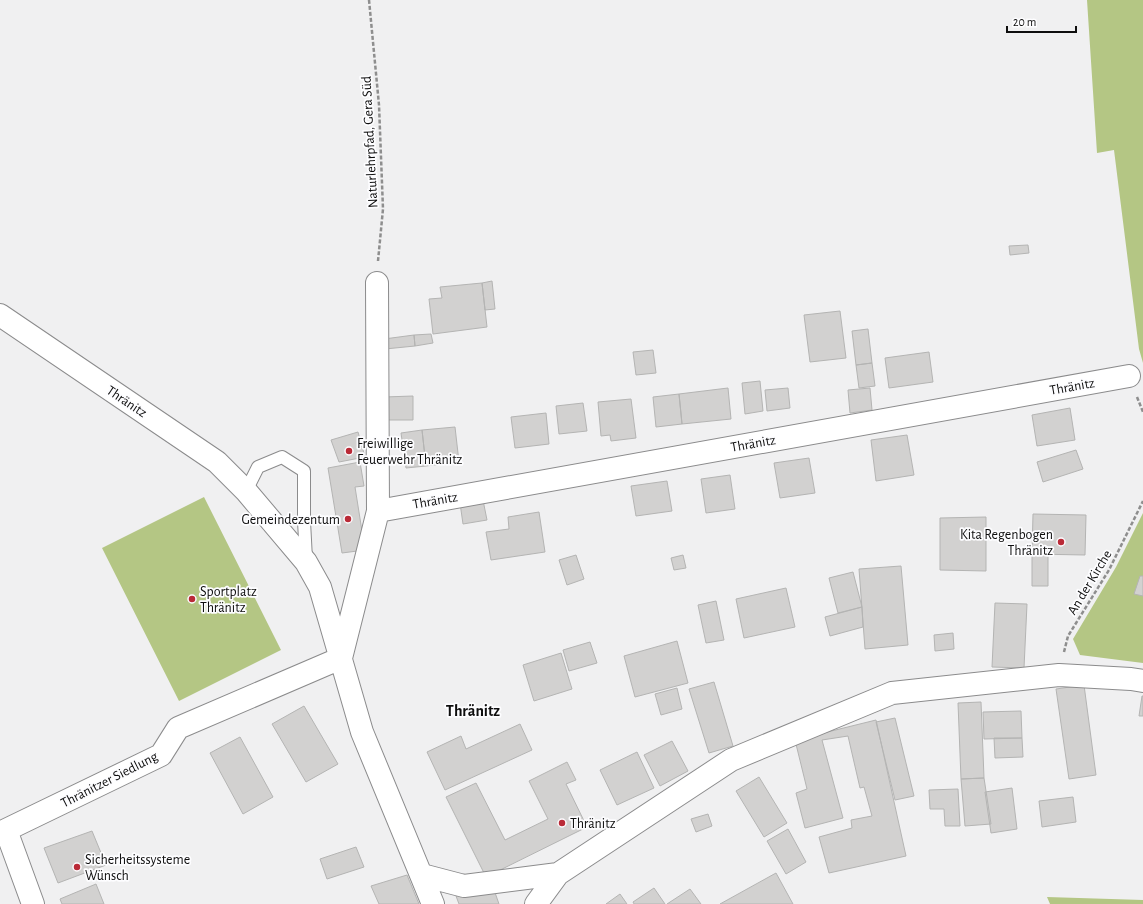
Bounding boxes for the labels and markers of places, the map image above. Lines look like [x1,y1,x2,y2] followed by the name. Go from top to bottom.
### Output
[357,437,463,467] place label: Freiwillige Feuerwehr Thränitz
[344,446,354,456] marker: Freiwillige Feuerwehr Thränitz
[242,513,340,527] place label: Gemeindezentum
[343,514,353,524] marker: Gemeindezentum
[960,528,1053,558] place label: Kita Regenbogen Thränitz
[1056,537,1066,547] marker: Kita Regenbogen Thränitz
[200,585,257,615] place label: Sportplatz Thränitz
[187,594,197,604] marker: Sportplatz Thränitz
[570,817,616,831] place label: Thränitz
[557,818,567,828] marker: Thränitz
[85,853,190,883] place label: Sicherheitssysteme Wünsch
[72,862,82,872] marker: Sicherheitssysteme Wünsch

